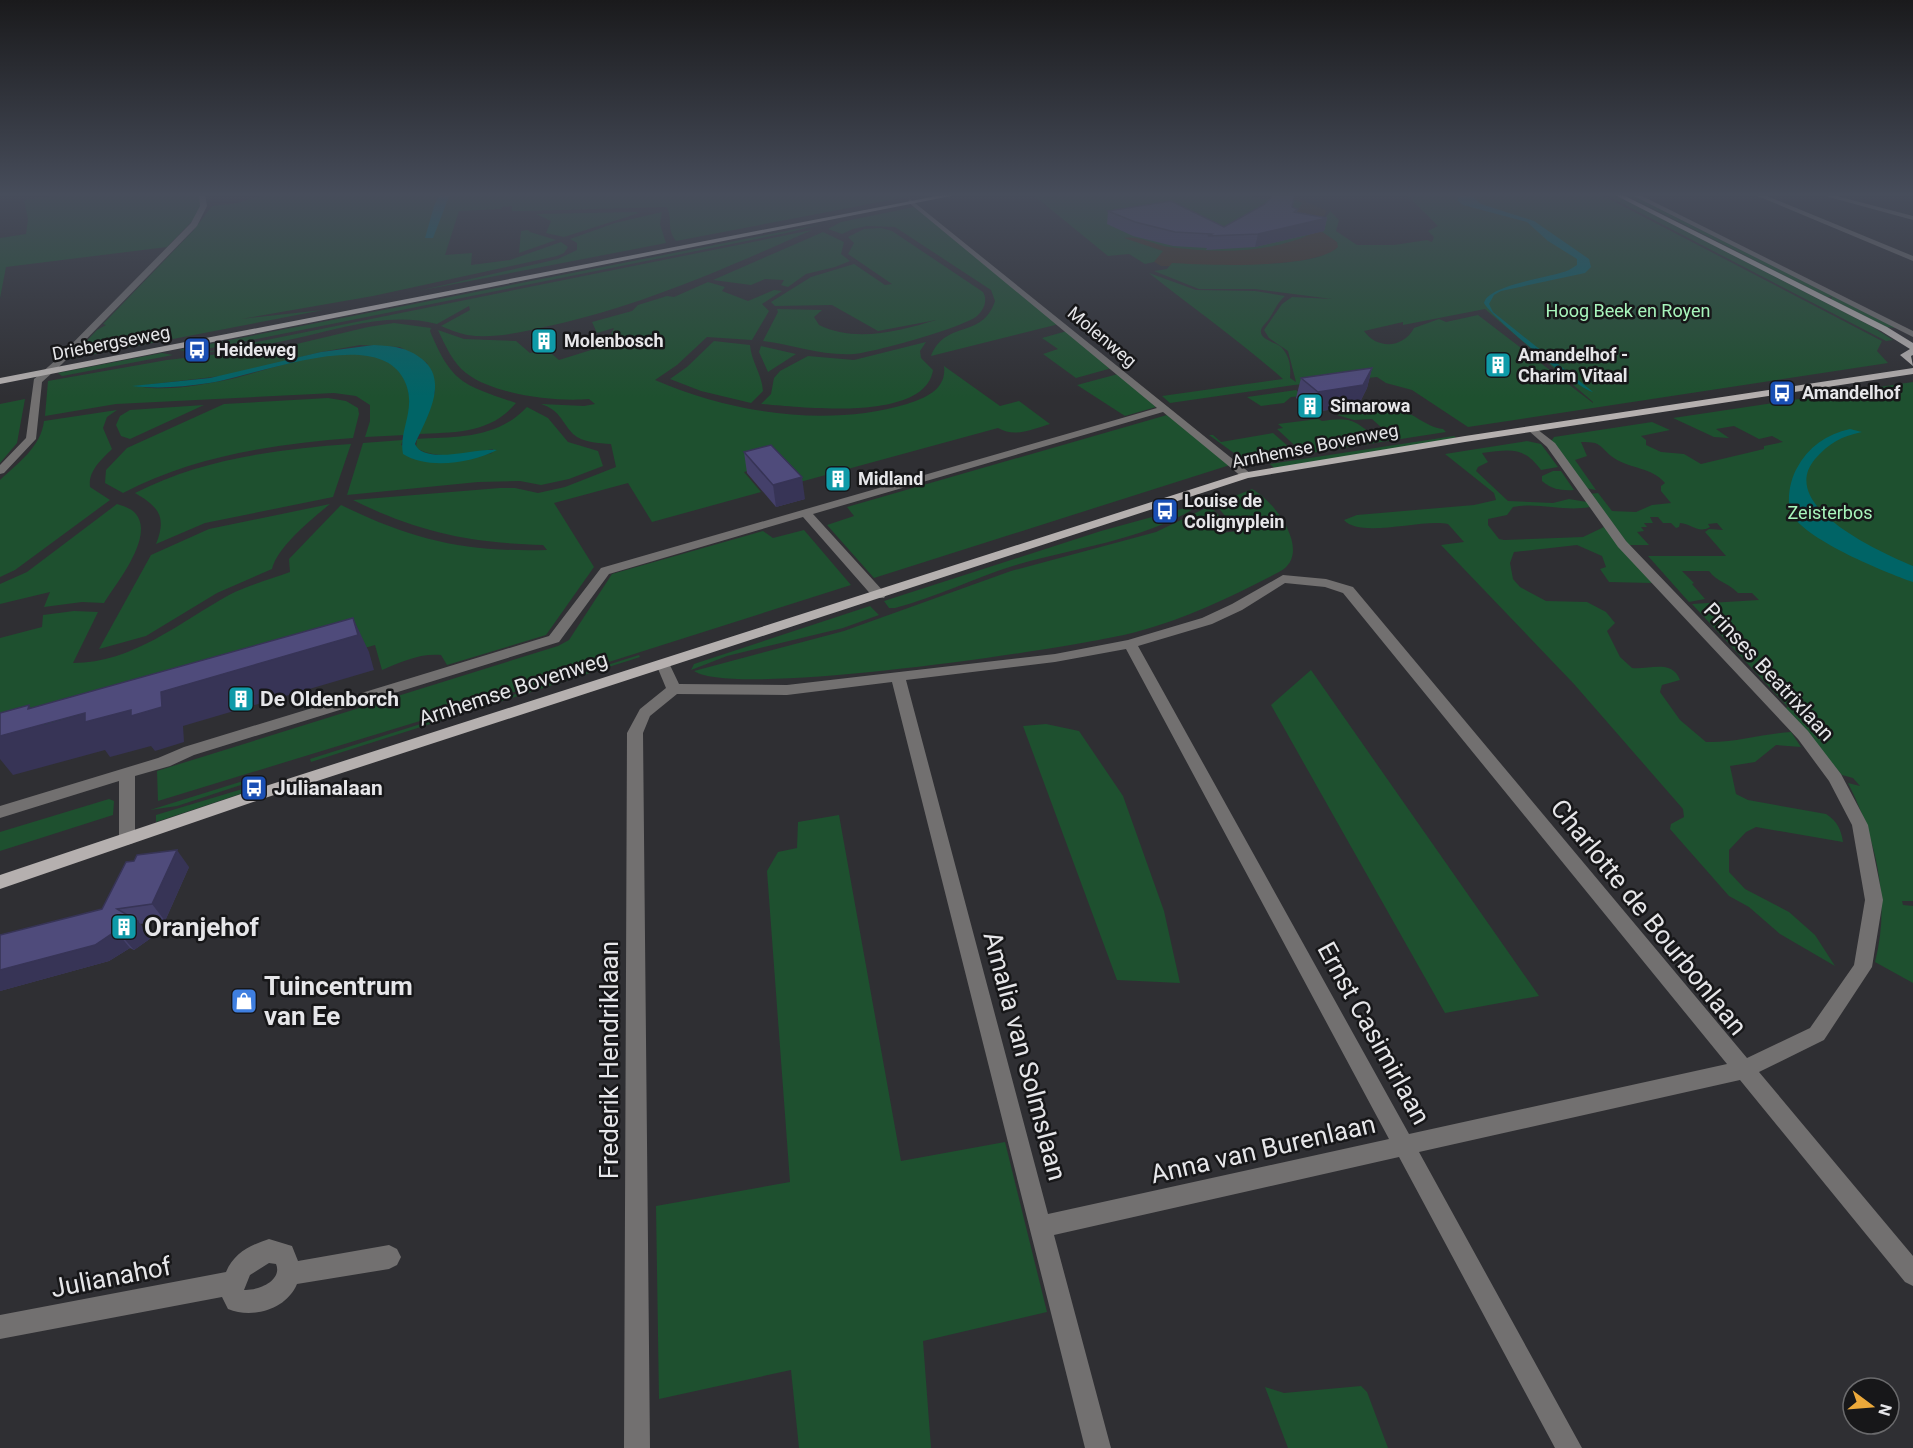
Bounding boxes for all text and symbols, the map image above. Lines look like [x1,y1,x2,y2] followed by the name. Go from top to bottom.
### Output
[1546,300,1710,321] park label: Hoog Beek en Royen
[1064,302,1141,371] street label: Molenweg
[50,321,172,364] street label: Driebergseweg
[529,326,559,356] building icon: Molenbosch
[564,330,663,351] place label: Molenbosch
[182,335,212,365] bus stop icon: Heideweg
[216,339,296,360] place label: Heideweg
[1518,344,1628,386] place label: Amandelhof - Charim Vitaal
[1483,350,1513,380] building icon: Amandelhof - Charim Vitaal
[1767,378,1797,408] bus stop icon: Amandelhof
[1802,382,1901,403] place label: Amandelhof
[1295,391,1325,421] building icon: Simarowa
[1330,395,1411,416] place label: Simarowa
[1230,419,1400,472] street label: Arnhemse Bovenweg
[823,464,853,494] building icon: Midland
[858,468,923,489] place label: Midland
[1184,490,1284,532] place label: Louise de Colignyplein
[1150,496,1180,526] bus stop icon: Louise de Colignyplein
[1787,502,1873,523] park label: Zeisterbos
[1699,598,1839,746] street label: Prinses Beatrixlaan
[416,647,610,731] street label: Arnhemse Bovenweg
[226,684,256,714] building icon: De Oldenborch
[260,687,399,711] place label: De Oldenborch
[239,773,269,803] bus stop icon: Julianalaan
[274,776,383,800] place label: Julianalaan
[1545,793,1753,1041] street label: Charlotte de Bourbonlaan
[109,912,139,942] building icon: Oranjehof
[144,912,260,942] place label: Oranjehof
[977,928,1073,1184] street label: Amalia van Solmslaan
[1311,937,1437,1129] street label: Ernst Casimirlaan
[594,941,624,1179] street label: Frederik Hendriklaan
[264,971,413,1031] place label: Tuincentrum van Ee
[229,986,259,1016] shop icon: Tuincentrum van Ee
[1148,1109,1378,1189] street label: Anna van Burenlaan
[48,1250,175,1303] street label: Julianahof
[1841,1376,1901,1436] north arrow
[1874,1402,1896,1418] text: N

